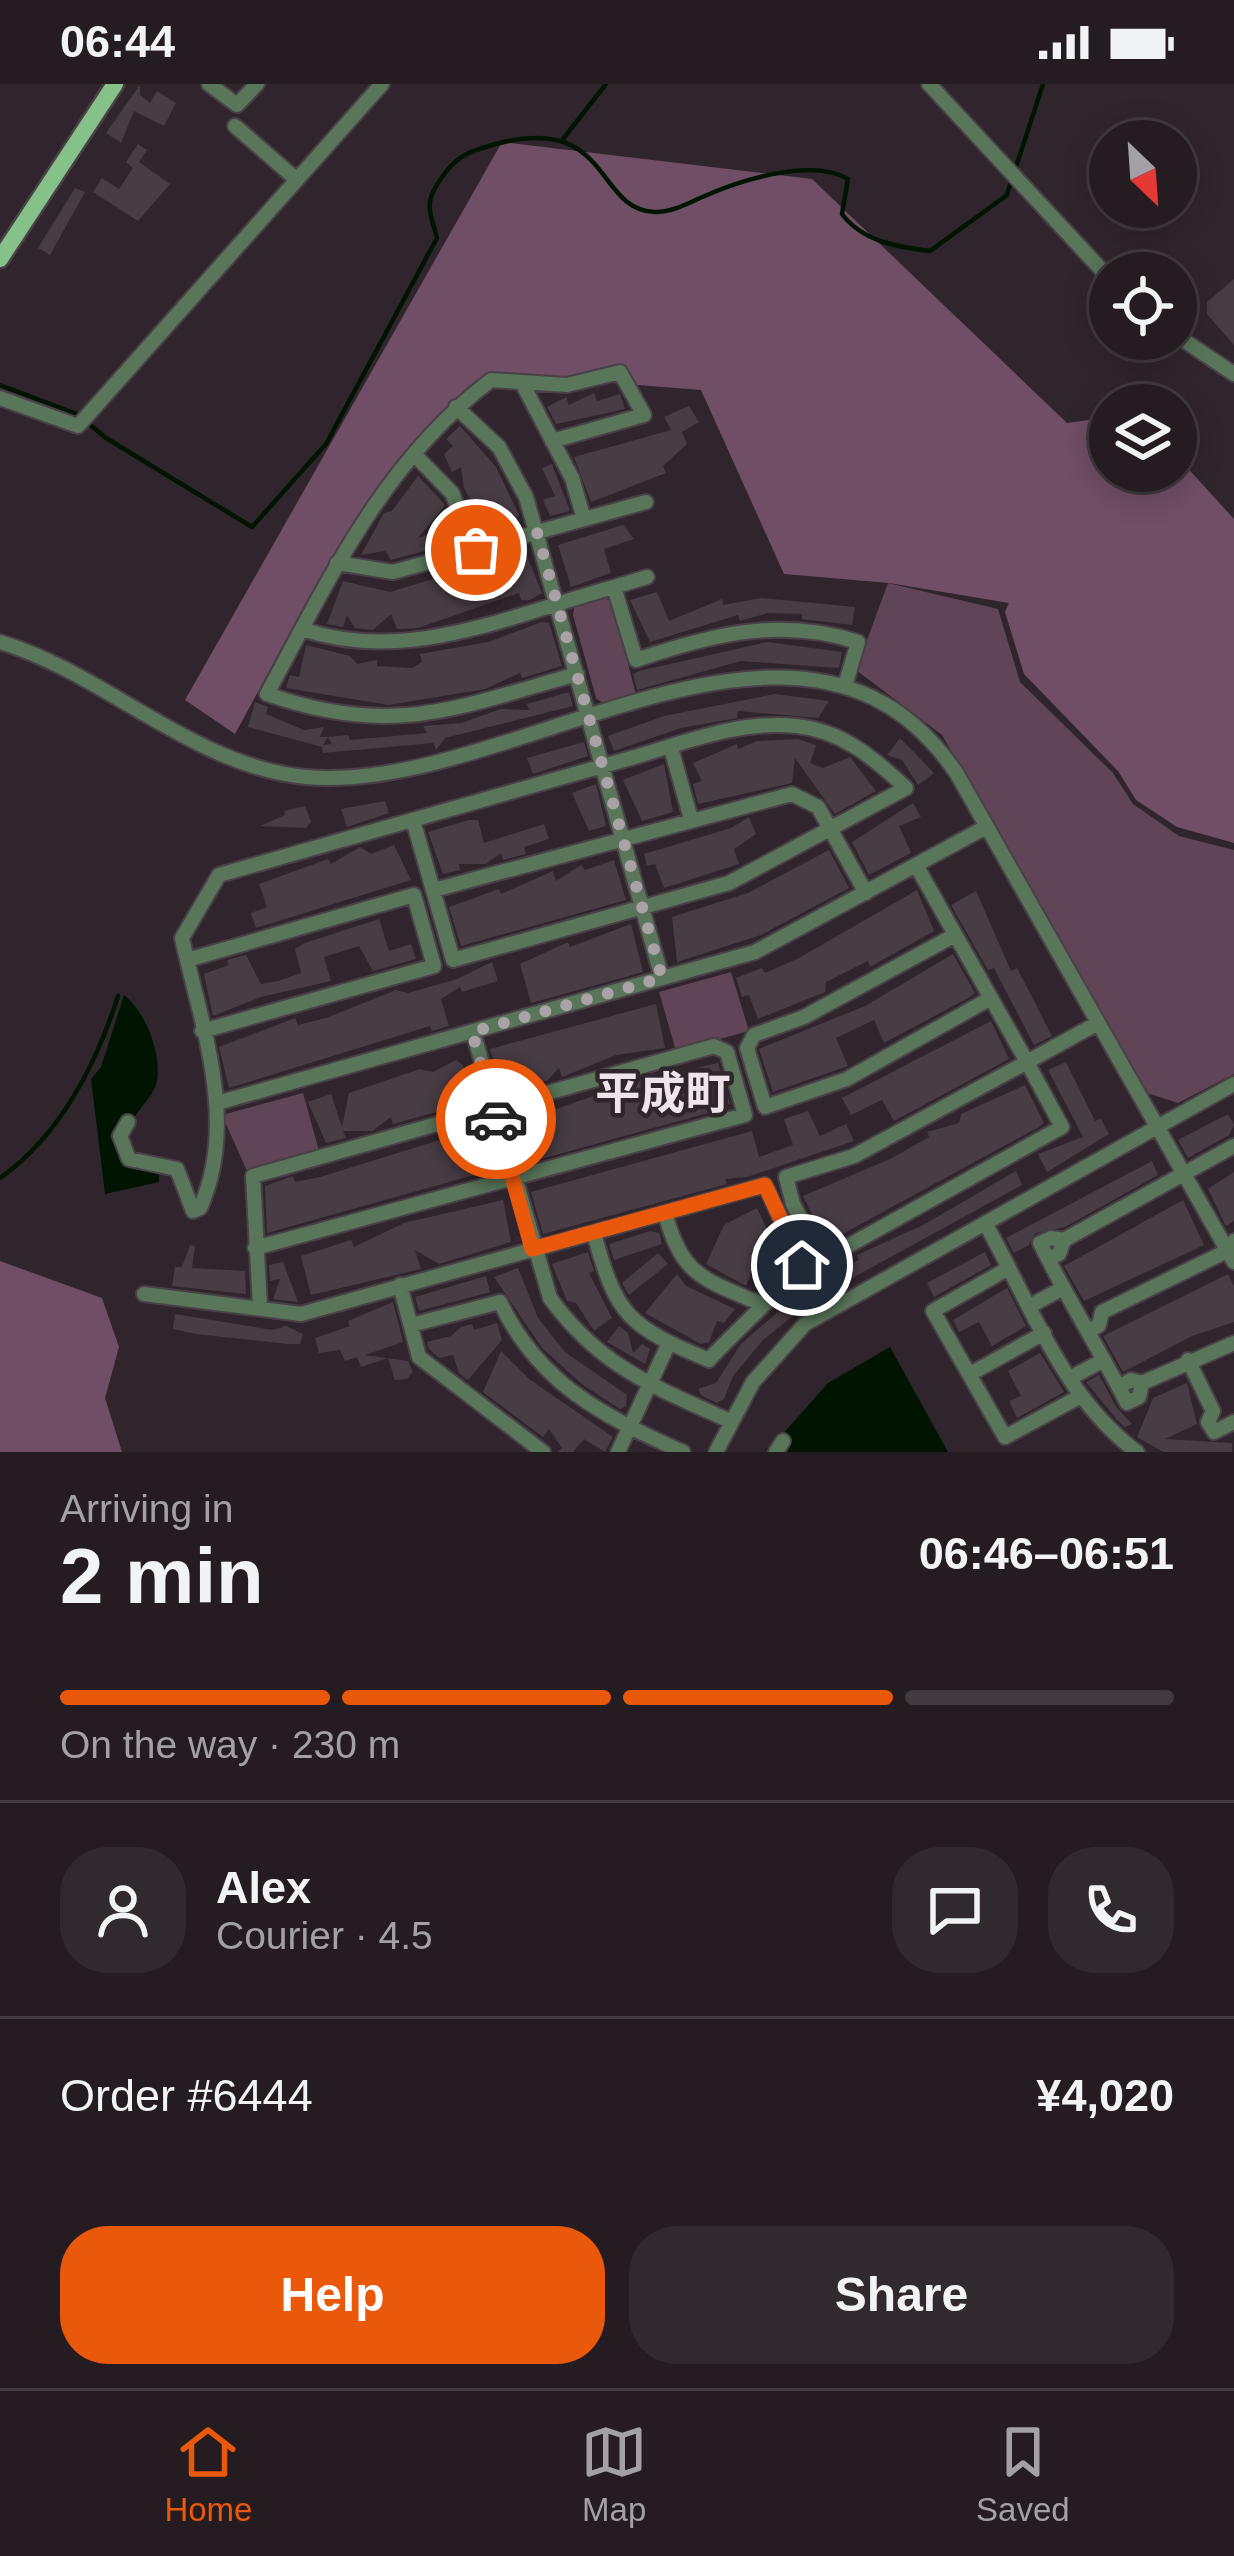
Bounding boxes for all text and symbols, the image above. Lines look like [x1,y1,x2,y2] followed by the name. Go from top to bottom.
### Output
[60,16,175,67] text: 06:44
[1089,120,1197,228] north arrow
[1089,120,1197,492] map controls
[1089,252,1197,360] button: locate
[1089,384,1197,492] button: layers
[425,499,527,601] pin
[443,517,509,583] icon: bag
[436,1059,556,1179] courier
[595,1068,731,1119] district label: 平成町
[463,1086,529,1152] icon: car
[751,1214,853,1316] pin
[769,1232,835,1298] icon: home
[60,1487,233,1530] text: Arriving in
[919,1528,1174,1579] text: 06:46–06:51
[60,1532,264,1620] text: 2 min
[60,1723,400,1766] text: On the way · 230 m
[60,1847,186,1973] button: person
[892,1847,1018,1973] button: chat
[1048,1847,1174,1973] button: phone
[216,1862,311,1913] text: Alex
[216,1914,433,1957] text: Courier · 4.5
[60,2070,313,2121] text: Order #6444
[1036,2070,1174,2121] text: ¥4,020
[60,2226,605,2364] button: Help
[629,2226,1174,2364] button: Share
[164,2419,252,2529] tab: Home
[581,2419,647,2529] tab: Map
[976,2419,1070,2529] tab: Saved

